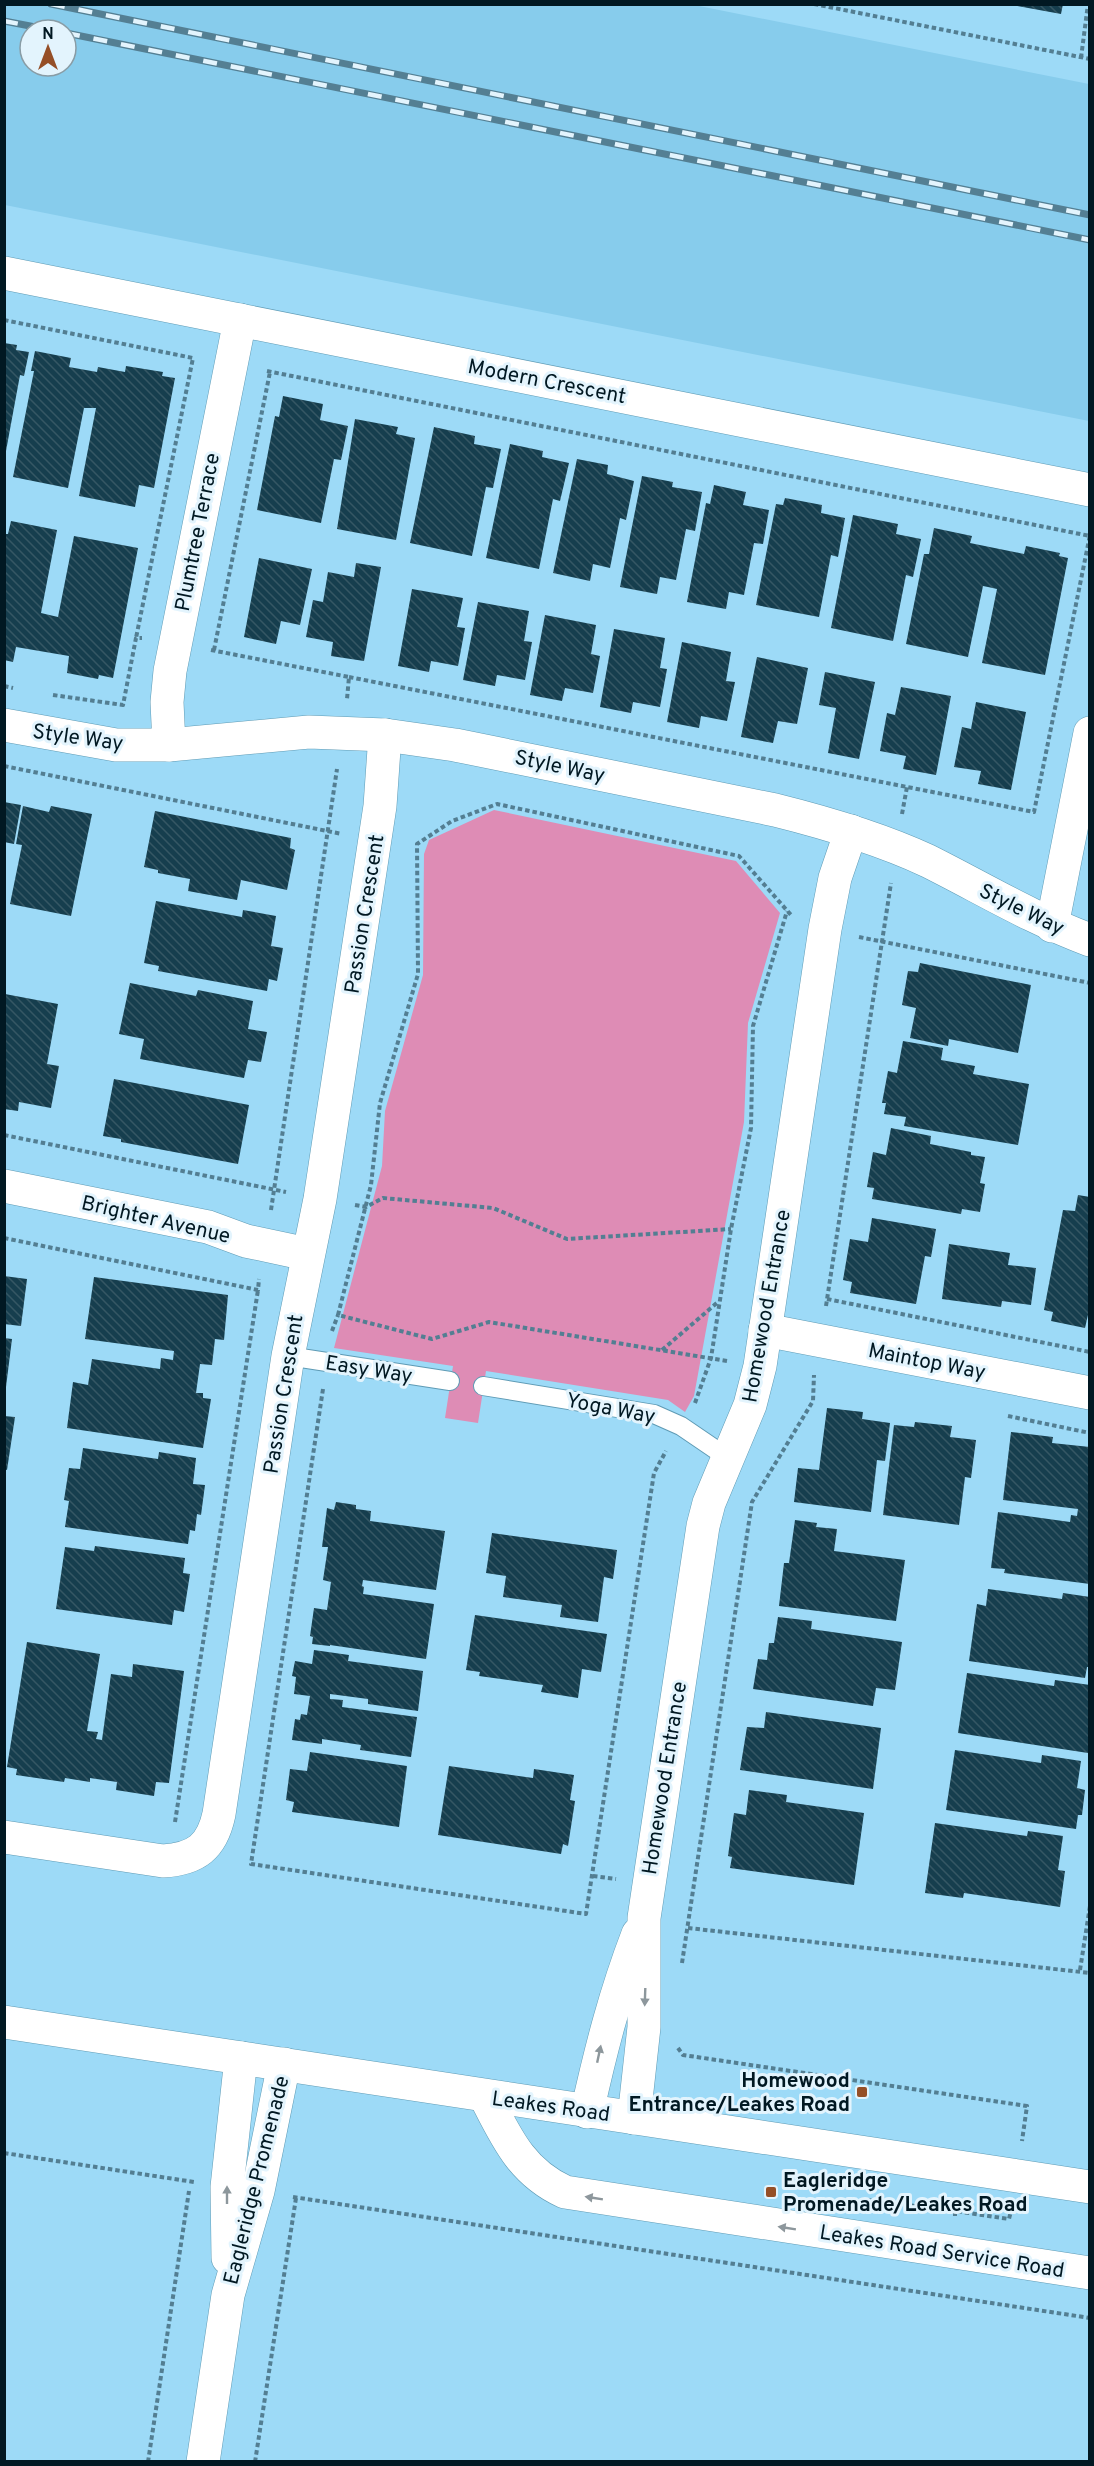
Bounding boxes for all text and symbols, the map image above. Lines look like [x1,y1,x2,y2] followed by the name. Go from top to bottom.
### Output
[18,18,78,78] north arrow
[42,25,54,45] text: N
[465,354,628,411] street label: Modern Crescent
[170,451,227,614] street label: Plumtree Terrace
[31,719,125,758] street label: Style Way
[512,745,607,790] street label: Style Way
[340,833,391,996] street label: Passion Crescent
[974,878,1068,943] street label: Style Way
[78,1190,233,1251] street label: Brighter Avenue
[737,1208,798,1405] street label: Homewood Entrance
[259,1313,310,1476] street label: Passion Crescent
[866,1338,988,1387] street label: Maintop Way
[323,1350,414,1391] street label: Easy Way
[564,1388,658,1431] street label: Yoga Way
[637,1680,694,1877] street label: Homewood Entrance
[640,1988,649,2007] one-way arrow
[595,2045,605,2064] one-way arrow
[629,2068,850,2119] place label: Homewood Entrance/Leakes Road
[218,2073,296,2288] street label: Eagleridge Promenade
[855,2085,869,2099] marker: Homewood Entrance/Leakes Road
[490,2086,612,2129] street label: Leakes Road
[783,2168,1028,2219] place label: Eagleridge Promenade/Leakes Road
[222,2185,232,2204] one-way arrow
[764,2185,778,2199] marker: Eagleridge Promenade/Leakes Road
[585,2194,604,2203] one-way arrow
[817,2220,1066,2285] street label: Leakes Road Service Road
[777,2223,796,2232] one-way arrow

